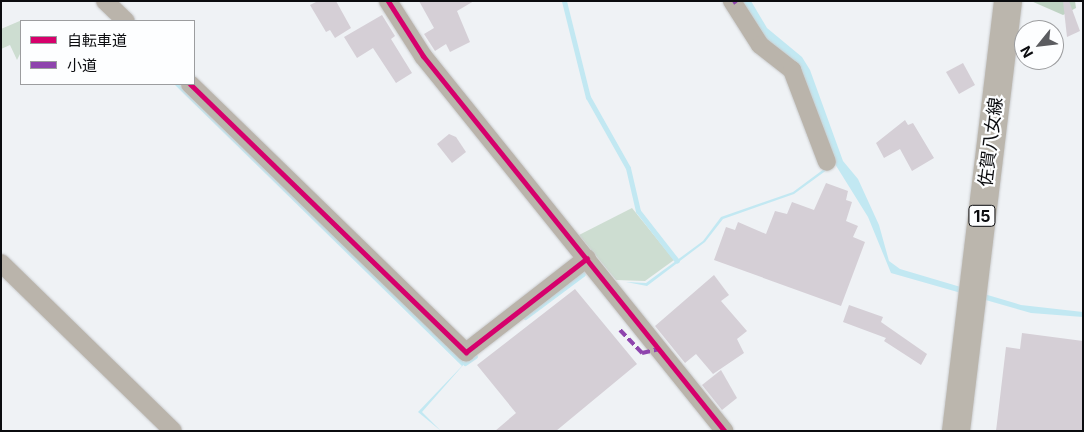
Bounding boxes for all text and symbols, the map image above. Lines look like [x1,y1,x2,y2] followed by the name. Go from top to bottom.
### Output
[20,20,195,85] legend
[1014,20,1064,70] north arrow
[67,31,127,50] text: 自転車道
[1016,43,1036,61] text: N
[67,56,97,75] text: 小道
[975,96,1007,188] street label: 佐賀八女線
[968,202,996,230] road number: 15

